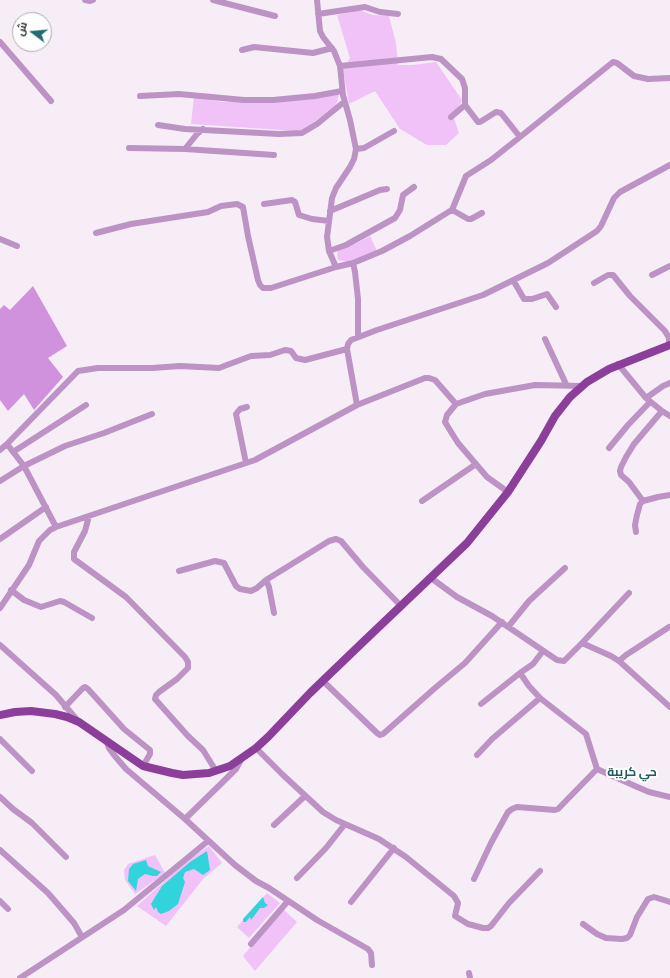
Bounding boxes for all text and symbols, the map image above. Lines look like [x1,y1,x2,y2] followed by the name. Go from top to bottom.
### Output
[12,12,52,52] north arrow
[13,20,30,38] text: ش
[607,766,657,780] district label: حي كريبة

